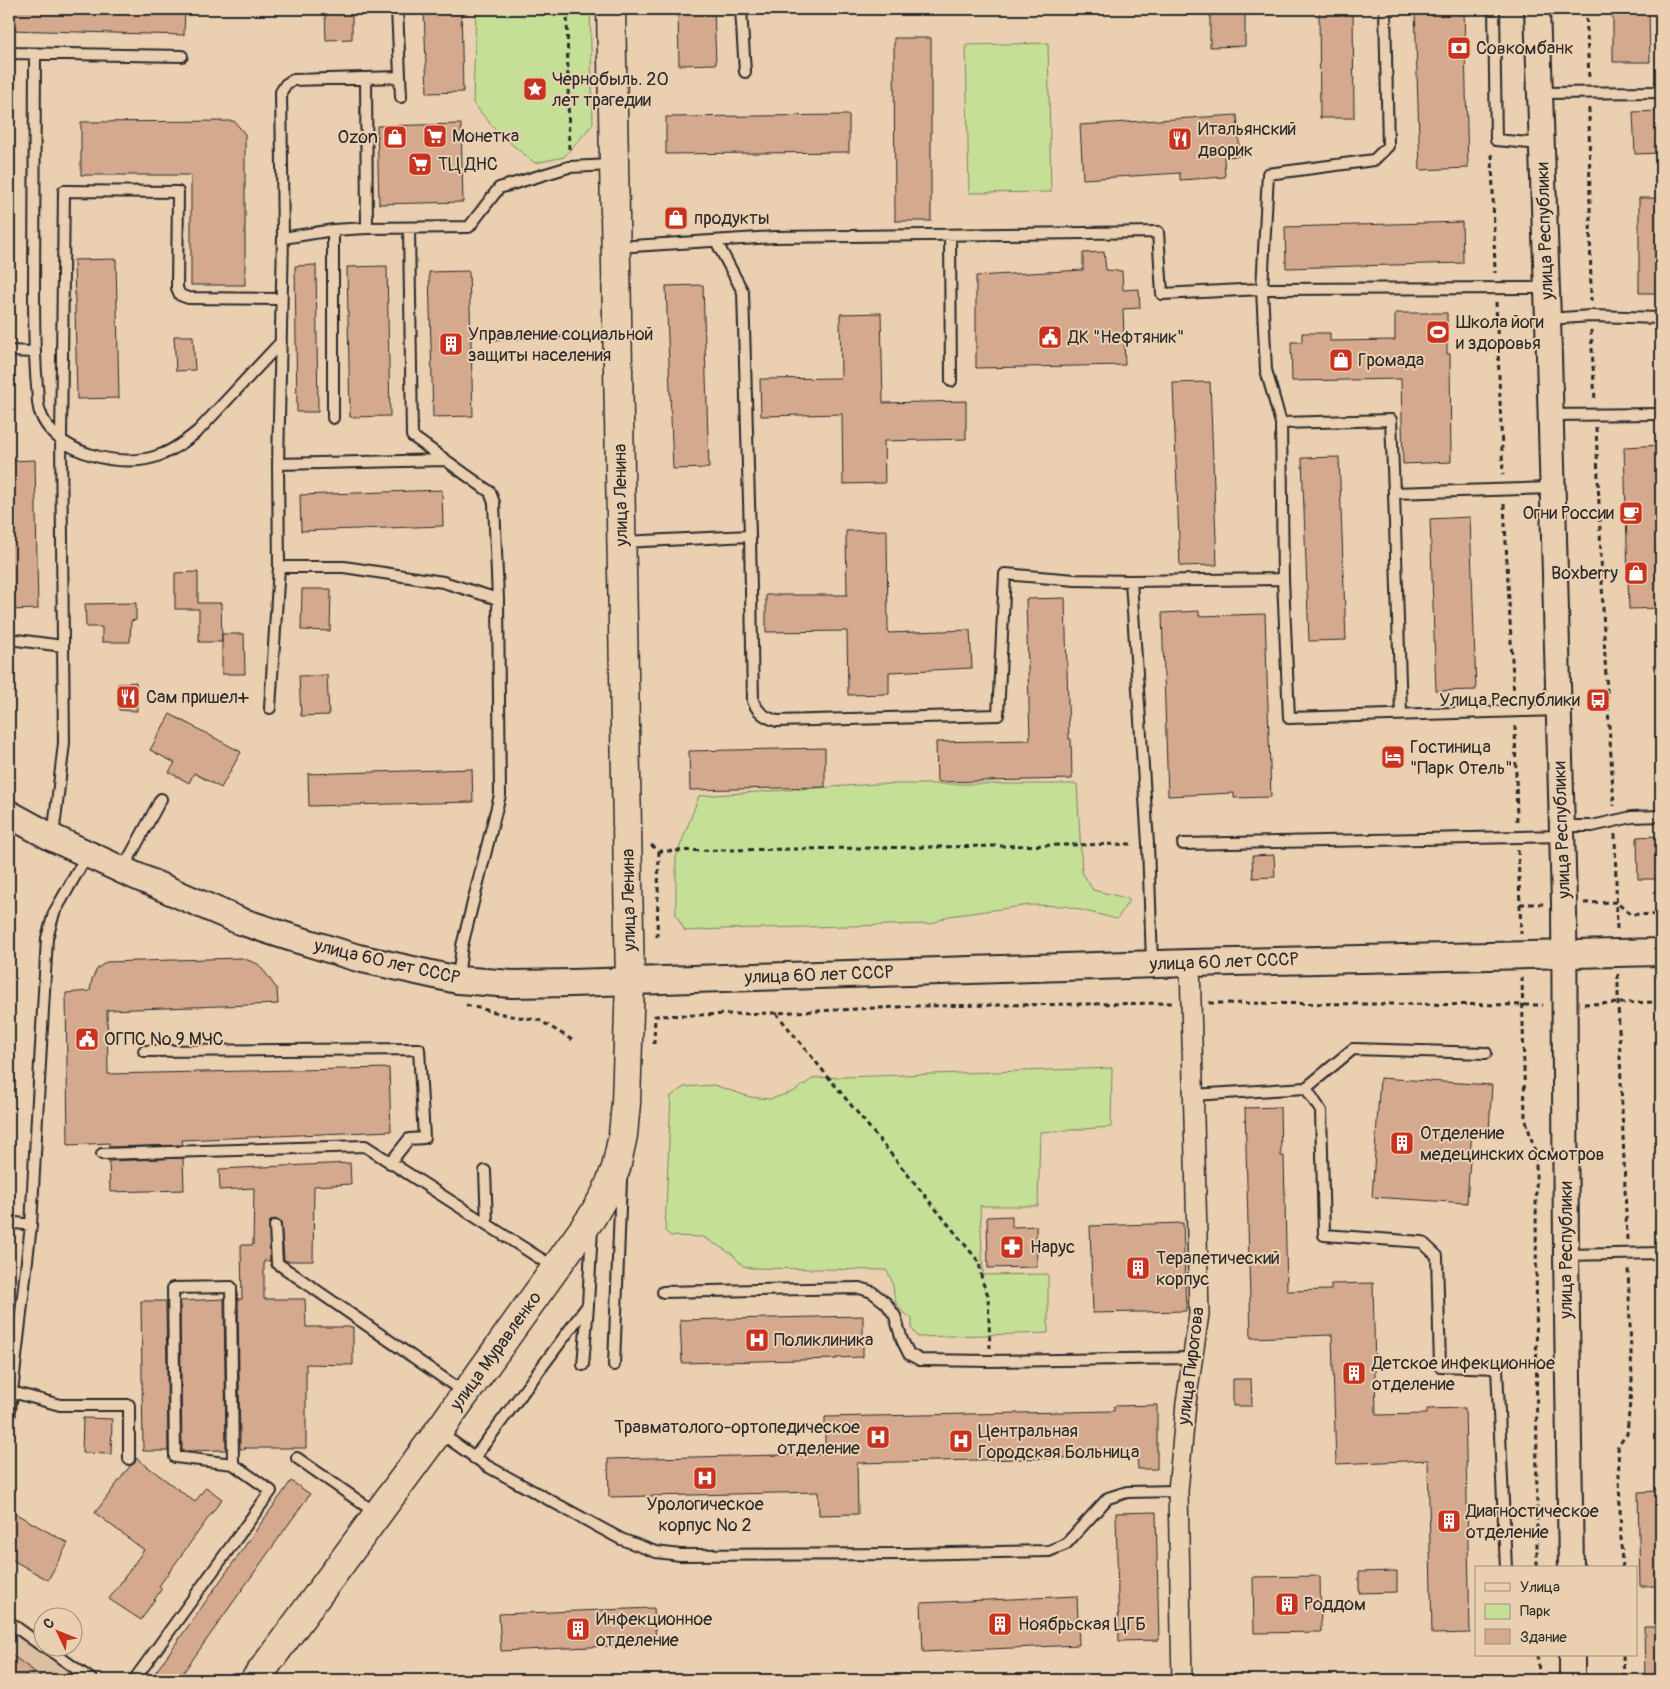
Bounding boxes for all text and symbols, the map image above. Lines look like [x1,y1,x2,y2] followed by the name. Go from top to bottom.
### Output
[1446,35,1472,61] bank icon: Совкомбанк
[1476,37,1573,60] place label: Совкомбанк
[552,68,669,112] place label: Чернобыль. 20 лет трагедии
[522,76,548,102] place icon: Чернобыль. 20 лет трагедии
[1198,118,1296,162] place label: Итальянский дворик
[422,123,448,149] supermarket icon: Монетка
[382,124,408,150] shop icon: Ozon
[452,125,519,148] place label: Монетка
[338,126,378,149] place label: Ozon
[1167,126,1193,152] restaurant icon: Итальянский дворик
[407,151,433,177] supermarket icon: ТЦ ДНС
[438,153,498,176] place label: ТЦ ДНС
[1531,162,1559,301] street label: улица Республики
[663,205,689,231] shop icon: продукты
[694,207,770,230] place label: продукты
[1456,311,1544,355] place label: Школа йоги и здоровья
[1425,319,1451,345] sports icon: Школа йоги и здоровья
[468,323,653,367] place label: Управление социальной защиты населения
[1037,324,1063,350] public building icon: ДК "Нефтяник"
[1067,326,1184,349] place label: ДК "Нефтяник"
[438,331,464,357] building icon: Управление социальной защиты населения
[1328,347,1354,373] shop icon: Громада
[1358,349,1424,372] place label: Громада
[609,443,633,548] street label: улица Ленина
[1618,500,1644,526] cafe icon: Огни России
[1523,502,1614,525] place label: Огни России
[1623,560,1649,586] shop icon: Boxberry
[1551,562,1618,585] place label: Boxberry
[115,684,141,710] restaurant icon: Сам пришел+
[146,686,249,709] place label: Сам пришел+
[1585,687,1611,713] bus stop icon: Улица Республики
[1439,689,1580,712] place label: Улица Республики
[1410,736,1513,780] place label: Гостиница "Парк Отель"
[1380,744,1406,770] hotel icon: Гостиница "Парк Отель"
[1548,761,1576,900] street label: улица Республики
[617,848,641,953] street label: улица Ленина
[311,934,462,990] street label: улица 60 лет СССР
[1148,948,1299,976] street label: улица 60 лет СССР
[743,961,894,989] street label: улица 60 лет СССР
[74,1026,100,1052] public building icon: ОГПС № 9 МЧС
[104,1028,224,1051] place label: ОГПС № 9 МЧС
[1420,1122,1604,1166] place label: Отделение медецинских осмотров
[1389,1130,1415,1156] building icon: Отделение медецинских осмотров
[1555,1181,1578,1320] street label: улица Республики
[999,1234,1025,1260] pharmacy icon: Нарус
[1030,1236,1075,1259] place label: Нарус
[1156,1247,1280,1291] place label: Терапетический корпус
[1125,1255,1151,1281] building icon: Терапетический корпус
[445,1287,547,1416] street label: улица Муравленко
[1172,1306,1210,1427] street label: улица Пирогова
[744,1327,770,1353] hospital icon: Поликлиника
[774,1329,873,1352] place label: Поликлиника
[1371,1352,1555,1396] place label: Детское инфекционное отделение
[1341,1360,1367,1386] building icon: Детское инфекционное отделение
[614,1416,860,1460] place label: Травматолого-ортопедическое отделение
[978,1420,1139,1464] place label: Центральная Городская Больница
[865,1424,891,1450] hospital icon: Травматолого-ортопедическое отделение
[948,1428,974,1454] hospital icon: Центральная Городская Больница
[692,1465,718,1491] hospital icon: Урологическое корпус № 2
[646,1493,764,1537] place label: Урологическое корпус № 2
[1465,1500,1599,1544] place label: Диагностическое отделение
[1436,1508,1462,1534] building icon: Диагностическое отделение
[1475,1566,1638,1656] legend
[1520,1578,1560,1597] text: Улица
[1274,1591,1300,1617] building icon: Роддом
[1304,1593,1366,1616] place label: Роддом
[1520,1602,1551,1621] text: Парк
[32,1606,82,1656] north arrow
[596,1608,712,1652] place label: Инфекционное отделение
[987,1611,1013,1637] building icon: Ноябрьская ЦГБ
[1018,1613,1146,1636] place label: Ноябрьская ЦГБ
[40,1614,58,1632] text: С
[565,1616,591,1642] building icon: Инфекционное отделение
[1520,1628,1567,1647] text: Здание

